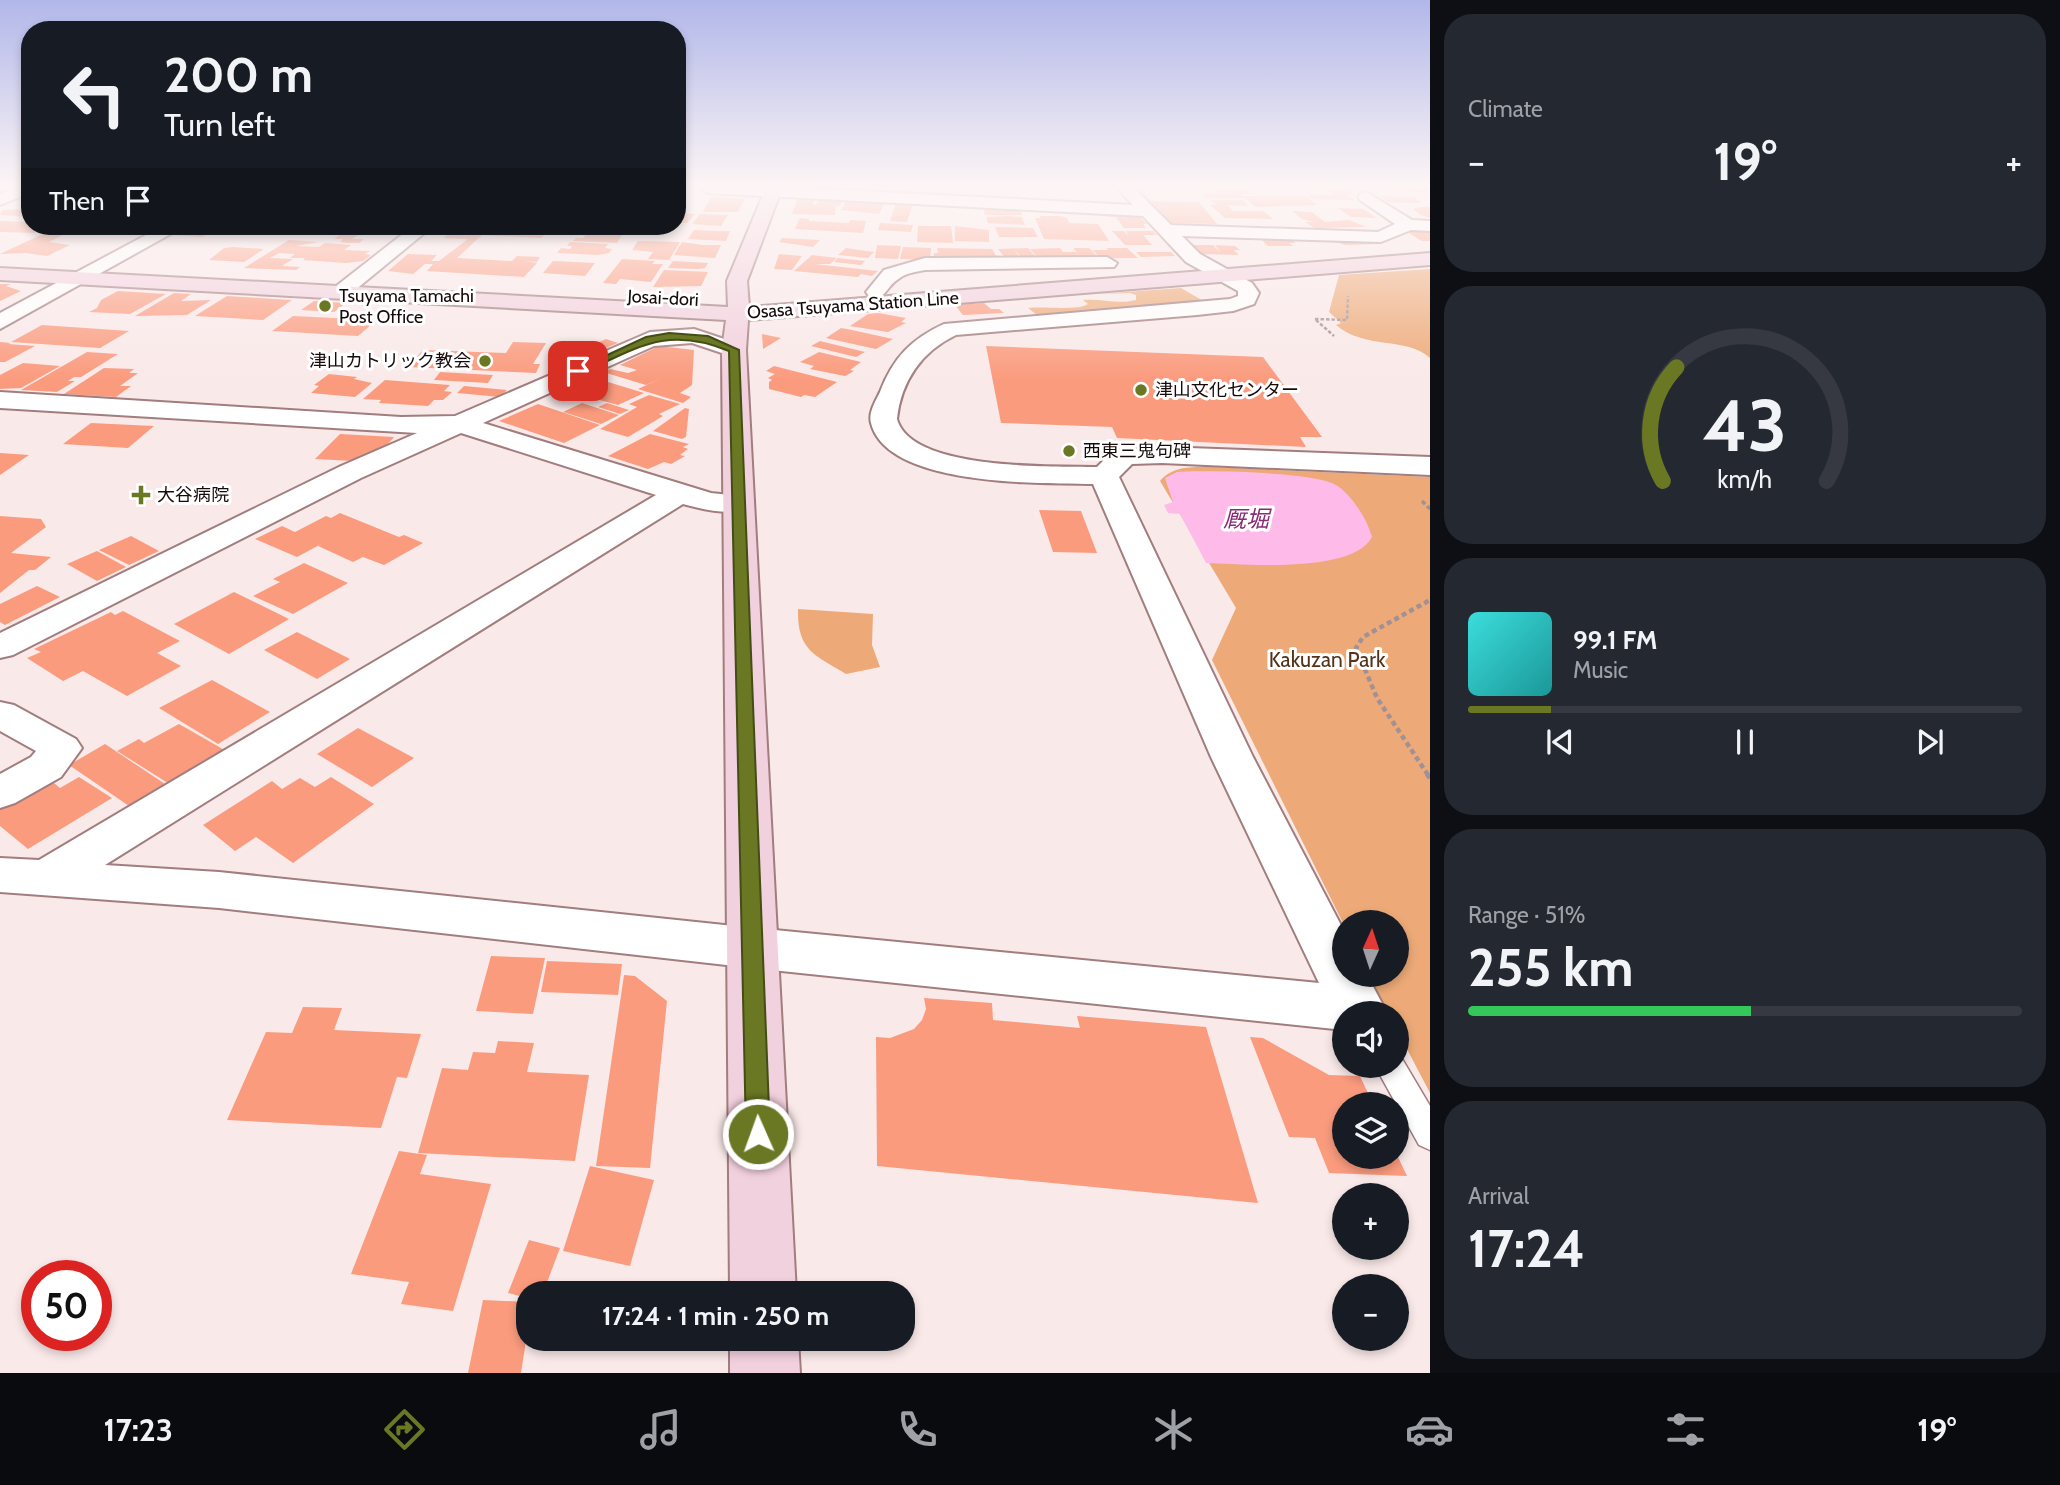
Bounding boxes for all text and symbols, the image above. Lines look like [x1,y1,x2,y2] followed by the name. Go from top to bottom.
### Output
[164,45,313,104] text: 200 m
[49,49,140,140] icon: left
[1468,95,1543,123] text: Climate
[164,105,275,144] text: Turn left
[1713,130,1777,193] text: 19°
[1468,138,1485,185] text: −
[2005,138,2022,185] text: +
[119,182,157,220] icon: arrive
[49,185,105,217] text: Then
[339,285,474,328] place label: Tsuyama Tamachi Post Office
[626,285,699,311] street label: Josai-dori
[746,287,960,323] street label: Osasa Tsuyama Station Line
[317,298,333,314] marker: Tsuyama Tamachi Post Office
[548,341,608,401] pin
[309,350,471,372] place label: 津山カトリック教会
[559,352,597,390] icon: arrive
[477,353,493,369] marker: 津山カトリック教会
[1155,379,1299,401] place label: 津山文化センター
[1703,381,1787,469] text: 43
[1133,382,1149,398] marker: 津山文化センター
[1083,440,1191,462] place label: 西東三鬼句碑
[1061,443,1077,459] marker: 西東三鬼句碑
[1718,463,1772,493] text: km/h
[157,484,229,506] place label: 大谷病院
[131,485,151,505] marker: 大谷病院
[1223,505,1272,533] water label: 厩堀
[1573,624,1657,656] text: 99.1 FM
[1269,647,1386,672] park label: Kakuzan Park
[1573,656,1628,684] text: Music
[1541,723,1579,761] icon: previous
[1726,723,1764,761] icon: pause
[1911,723,1949,761] icon: next
[1468,901,1585,929] text: Range · 51%
[1332,910,1409,987] north arrow
[1332,910,1409,1351] map controls
[1468,936,1633,999] text: 255 km
[1332,1001,1409,1078] button: sound
[1332,1092,1409,1169] button: layers
[721,1097,795,1171] position arrow
[1468,1182,1529,1210] text: Arrival
[1332,1183,1409,1260] button: +
[1468,1217,1585,1280] text: 17:24
[21,1260,112,1351] speed limit sign: 50
[1332,1274,1409,1351] button: −
[602,1300,829,1332] text: 17:24 · 1 min · 250 m
[380,1405,429,1454] icon: directions
[636,1405,685,1454] icon: music
[893,1405,942,1454] icon: phone
[1149,1405,1198,1454] icon: climate
[1405,1405,1454,1454] icon: car
[1661,1405,1710,1454] icon: filters
[104,1410,173,1449] text: 17:23
[1917,1410,1956,1449] text: 19°

